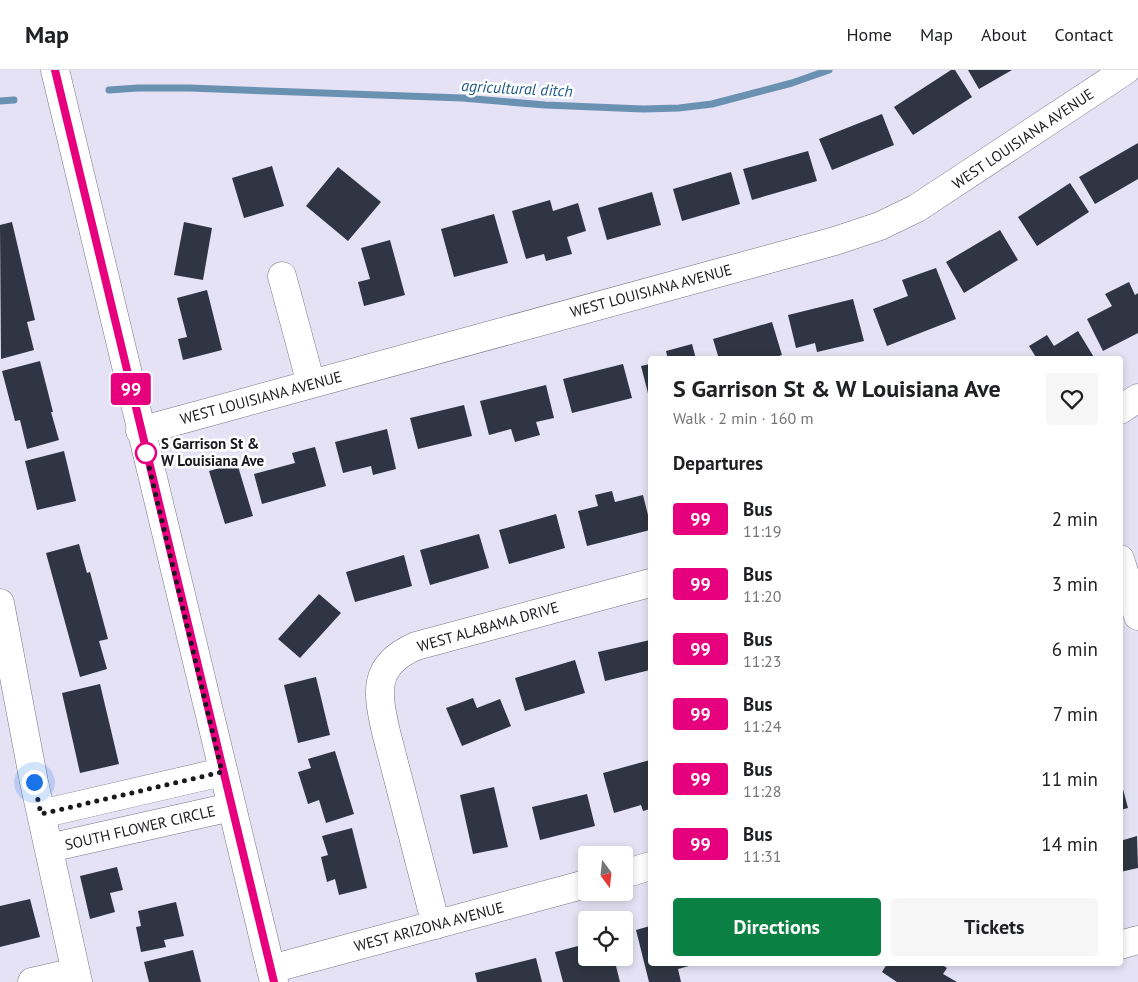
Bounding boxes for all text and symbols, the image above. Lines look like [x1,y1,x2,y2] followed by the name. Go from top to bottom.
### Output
[25,19,69,50] text: Map
[846,23,892,46] text: Home
[920,23,953,46] text: Map
[981,23,1027,46] text: About
[1055,23,1113,46] text: Contact
[461,75,573,101] water label: agricultural ditch
[948,84,1097,193] street label: WEST LOUISIANA AVENUE
[568,260,734,321] street label: WEST LOUISIANA AVENUE
[178,367,344,428] street label: WEST LOUISIANA AVENUE
[108,373,154,405] line badge: 99
[673,373,1001,404] text: S Garrison St & W Louisiana Ave
[1046,373,1098,425] button: heart
[121,377,141,400] text: 99
[673,408,813,428] text: Walk · 2 min · 160 m
[161,434,265,470] place label: S Garrison St & W Louisiana Ave
[135,442,157,464] marker: S Garrison St & W Louisiana Ave
[673,451,763,475] text: Departures
[743,497,772,521] text: Bus
[690,507,711,530] text: 99
[1052,507,1098,531] text: 2 min
[743,521,781,541] text: 11:19
[743,562,772,586] text: Bus
[690,572,711,595] text: 99
[1052,572,1098,596] text: 3 min
[743,586,781,606] text: 11:20
[415,597,561,656] street label: WEST ALABAMA DRIVE
[743,627,772,651] text: Bus
[690,637,711,660] text: 99
[1052,637,1098,661] text: 6 min
[743,651,781,671] text: 11:23
[743,692,772,716] text: Bus
[690,702,711,725] text: 99
[1053,702,1098,726] text: 7 min
[743,716,781,736] text: 11:24
[743,757,772,781] text: Bus
[690,767,711,790] text: 99
[1041,767,1098,791] text: 11 min
[22,770,47,795] your location
[743,781,781,801] text: 11:28
[63,801,217,854] street label: SOUTH FLOWER CIRCLE
[743,822,772,846] text: Bus
[690,832,711,855] text: 99
[1041,832,1098,856] text: 14 min
[578,846,632,901] north arrow
[578,846,633,966] map controls
[743,846,781,866] text: 11:31
[352,897,506,956] street label: WEST ARIZONA AVENUE
[673,898,881,956] button: Directions
[891,898,1098,956] button: Tickets
[578,911,633,966] button: locate

